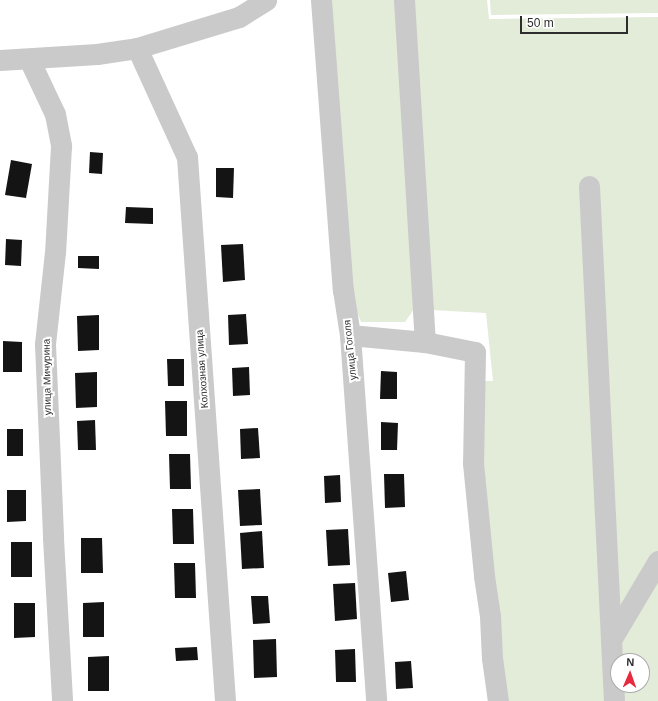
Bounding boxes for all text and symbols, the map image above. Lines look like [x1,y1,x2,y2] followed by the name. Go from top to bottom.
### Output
[522,8,630,34] scale bar
[527,16,554,30] text: 50 m
[341,319,359,381] street label: улица Гоголя
[193,329,211,409] street label: Колхозная улица
[40,339,54,415] street label: улица Мичурина
[610,653,650,693] north arrow
[626,656,635,668] text: N

